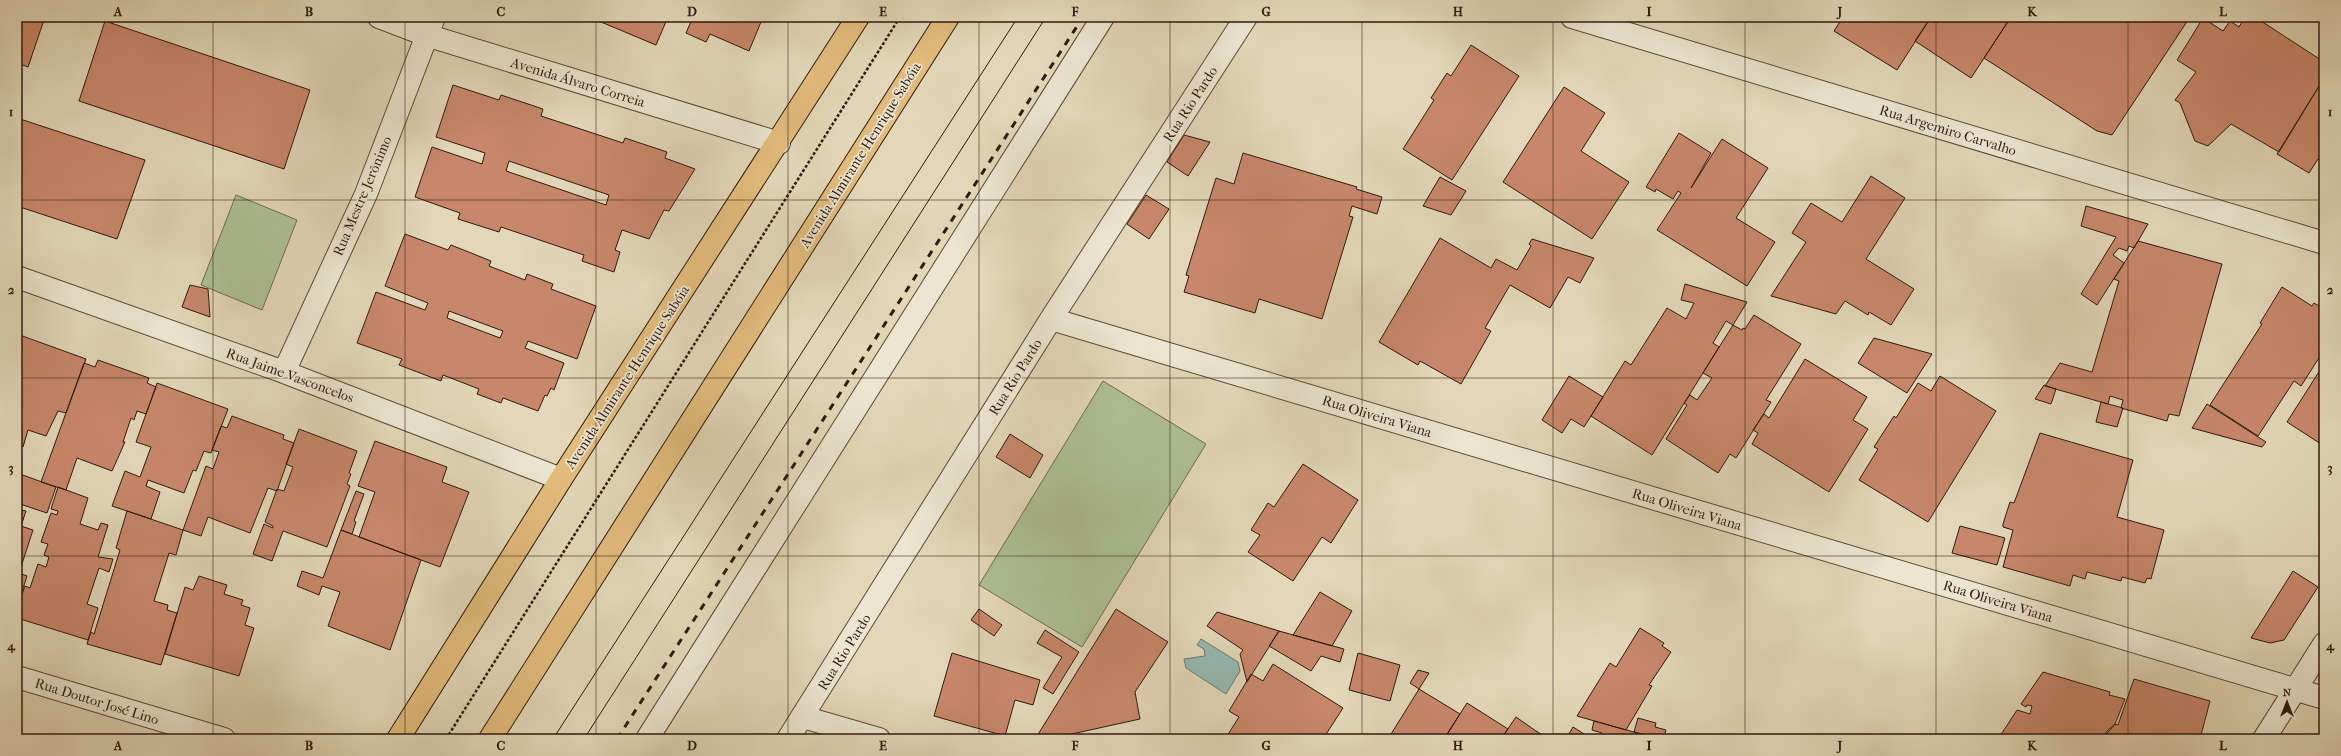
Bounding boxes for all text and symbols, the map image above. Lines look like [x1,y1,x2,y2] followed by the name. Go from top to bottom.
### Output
[113,4,123,19] text: A
[305,4,314,19] text: B
[497,4,506,19] text: C
[687,4,697,19] text: D
[879,4,887,19] text: E
[1071,4,1079,19] text: F
[1261,4,1271,19] text: G
[1453,4,1464,19] text: H
[1646,4,1652,19] text: I
[1836,4,1843,20] text: J
[2027,4,2038,19] text: K
[2219,4,2228,19] text: L
[508,53,648,111] street label: Avenida Álvaro Correia
[796,59,925,252] street label: Avenida Almirante Henrique Sabóia
[1160,63,1221,145] street label: Rua Rio Pardo
[1877,102,2018,159] street label: Rua Argemiro Carvalho
[9,104,14,119] text: 1
[2328,104,2333,119] text: 1
[330,134,395,259] street label: Rua Mestre Jerônimo
[8,282,15,297] text: 2
[561,282,694,473] street label: Avenida Almirante Henrique Sabóia
[2327,282,2334,297] text: 2
[985,336,1046,419] street label: Rua Rio Pardo
[224,344,356,406] street label: Rua Jaime Vasconcelos
[1320,392,1434,441] street label: Rua Oliveira Viana
[8,460,14,476] text: 3
[2327,460,2333,476] text: 3
[1630,485,1744,534] street label: Rua Oliveira Viana
[1941,577,2055,626] street label: Rua Oliveira Viana
[814,611,875,694] street label: Rua Rio Pardo
[6,638,16,654] text: 4
[2325,638,2335,654] text: 4
[33,675,161,728] street label: Rua Doutor José Lino
[2267,682,2307,722] north arrow
[2283,686,2292,699] text: N
[113,738,123,753] text: A
[305,738,314,753] text: B
[497,738,506,753] text: C
[687,738,697,753] text: D
[879,738,887,753] text: E
[1071,738,1079,753] text: F
[1261,738,1271,753] text: G
[1453,738,1464,753] text: H
[1646,738,1652,753] text: I
[1836,738,1843,754] text: J
[2027,738,2038,753] text: K
[2219,738,2228,753] text: L

